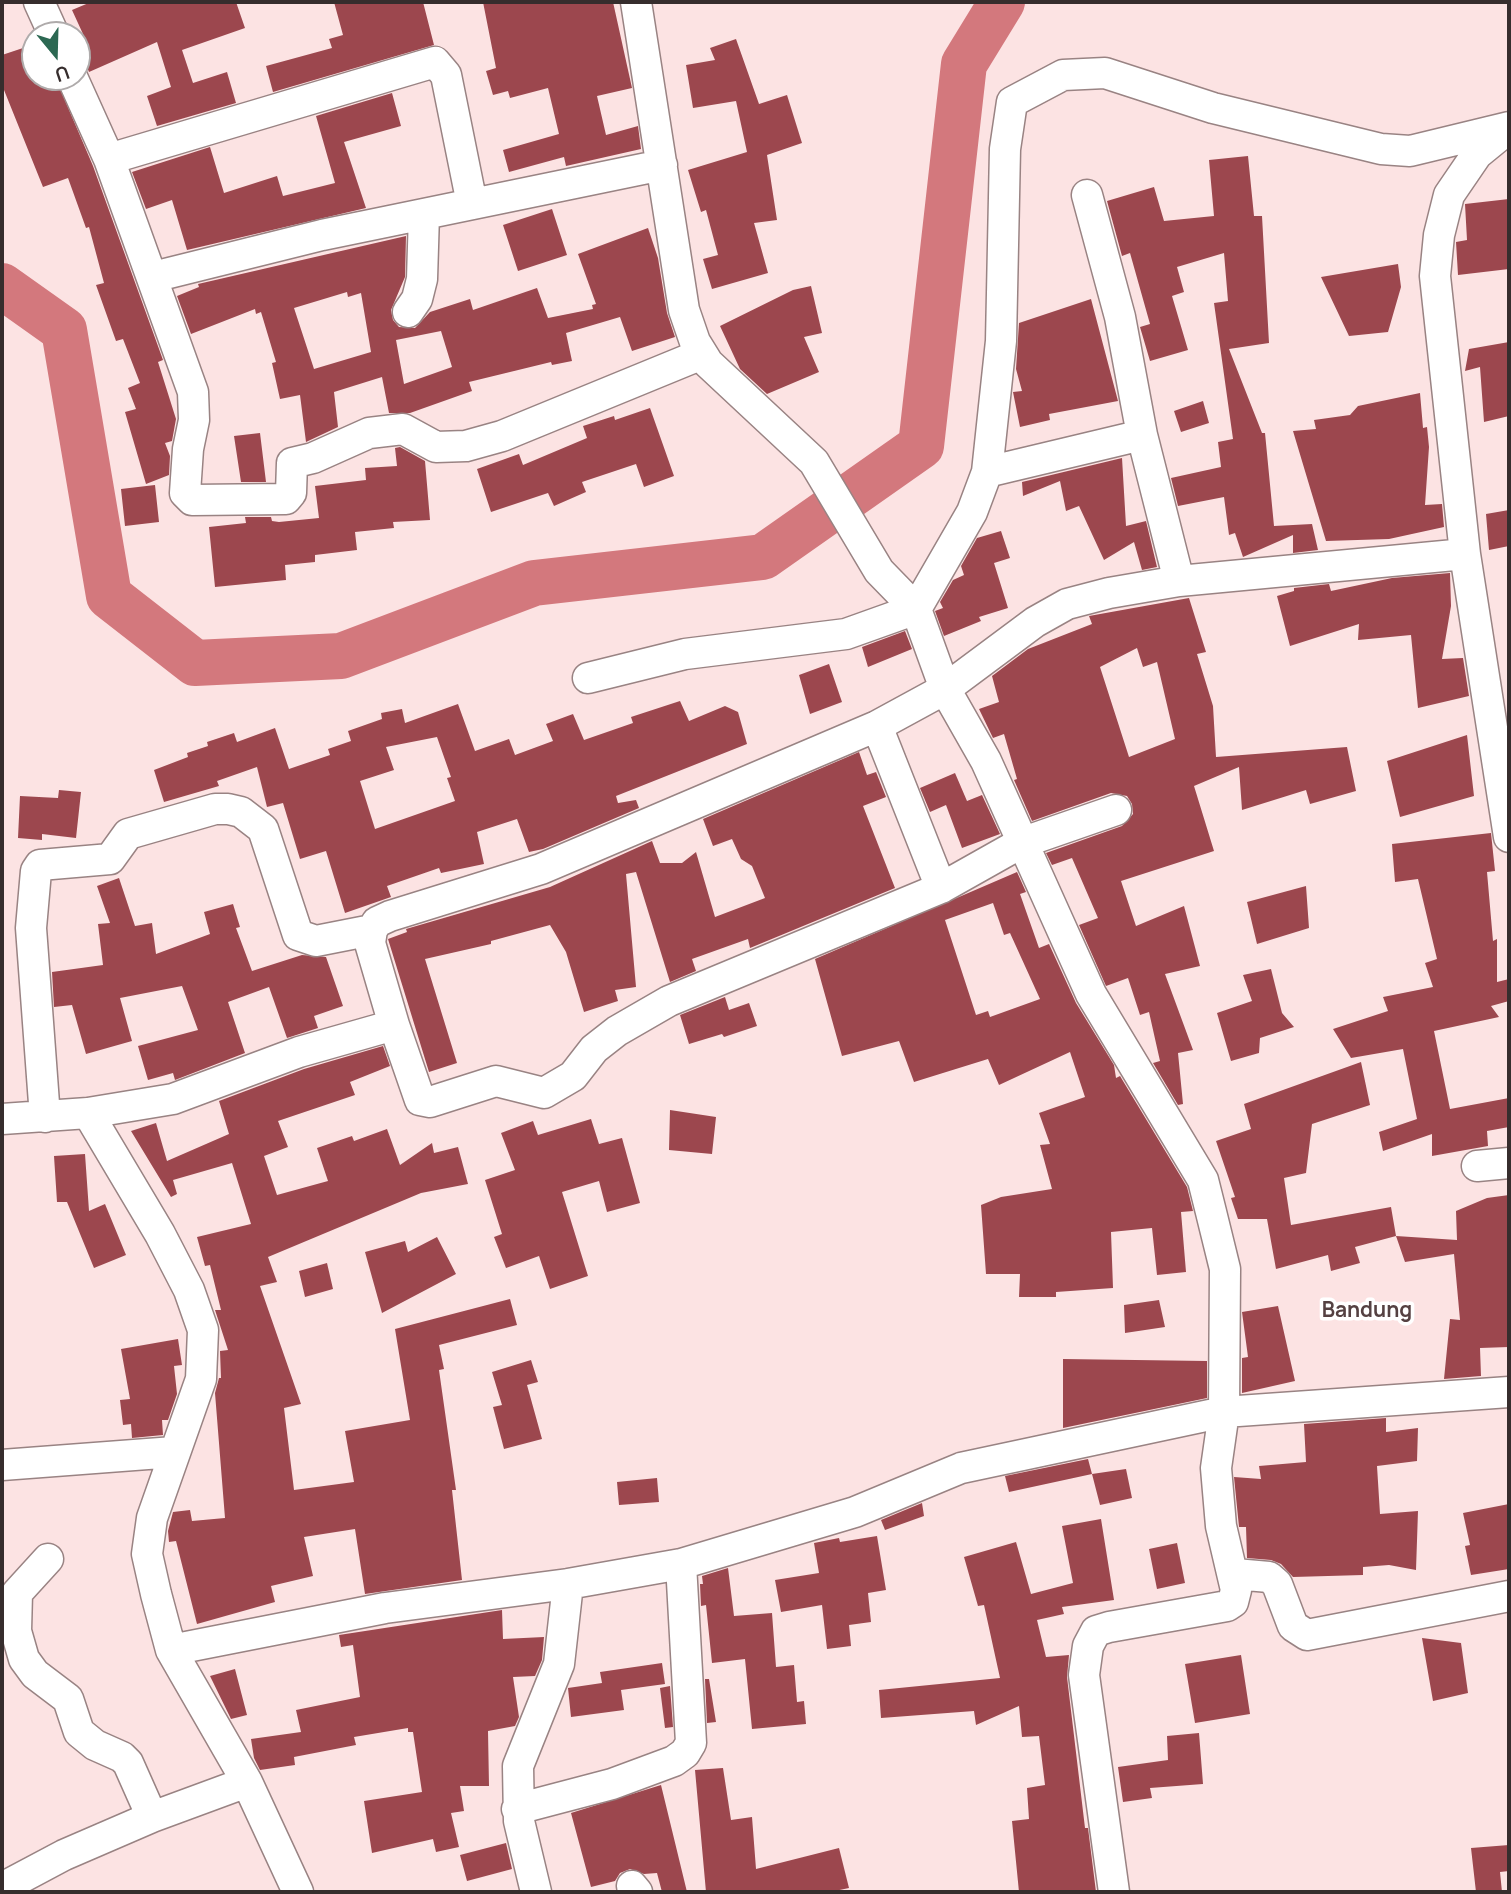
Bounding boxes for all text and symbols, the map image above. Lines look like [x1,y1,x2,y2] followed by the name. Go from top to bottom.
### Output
[21,21,91,91] north arrow
[51,59,73,88] text: U
[1322,1298,1412,1324] district label: Bandung

